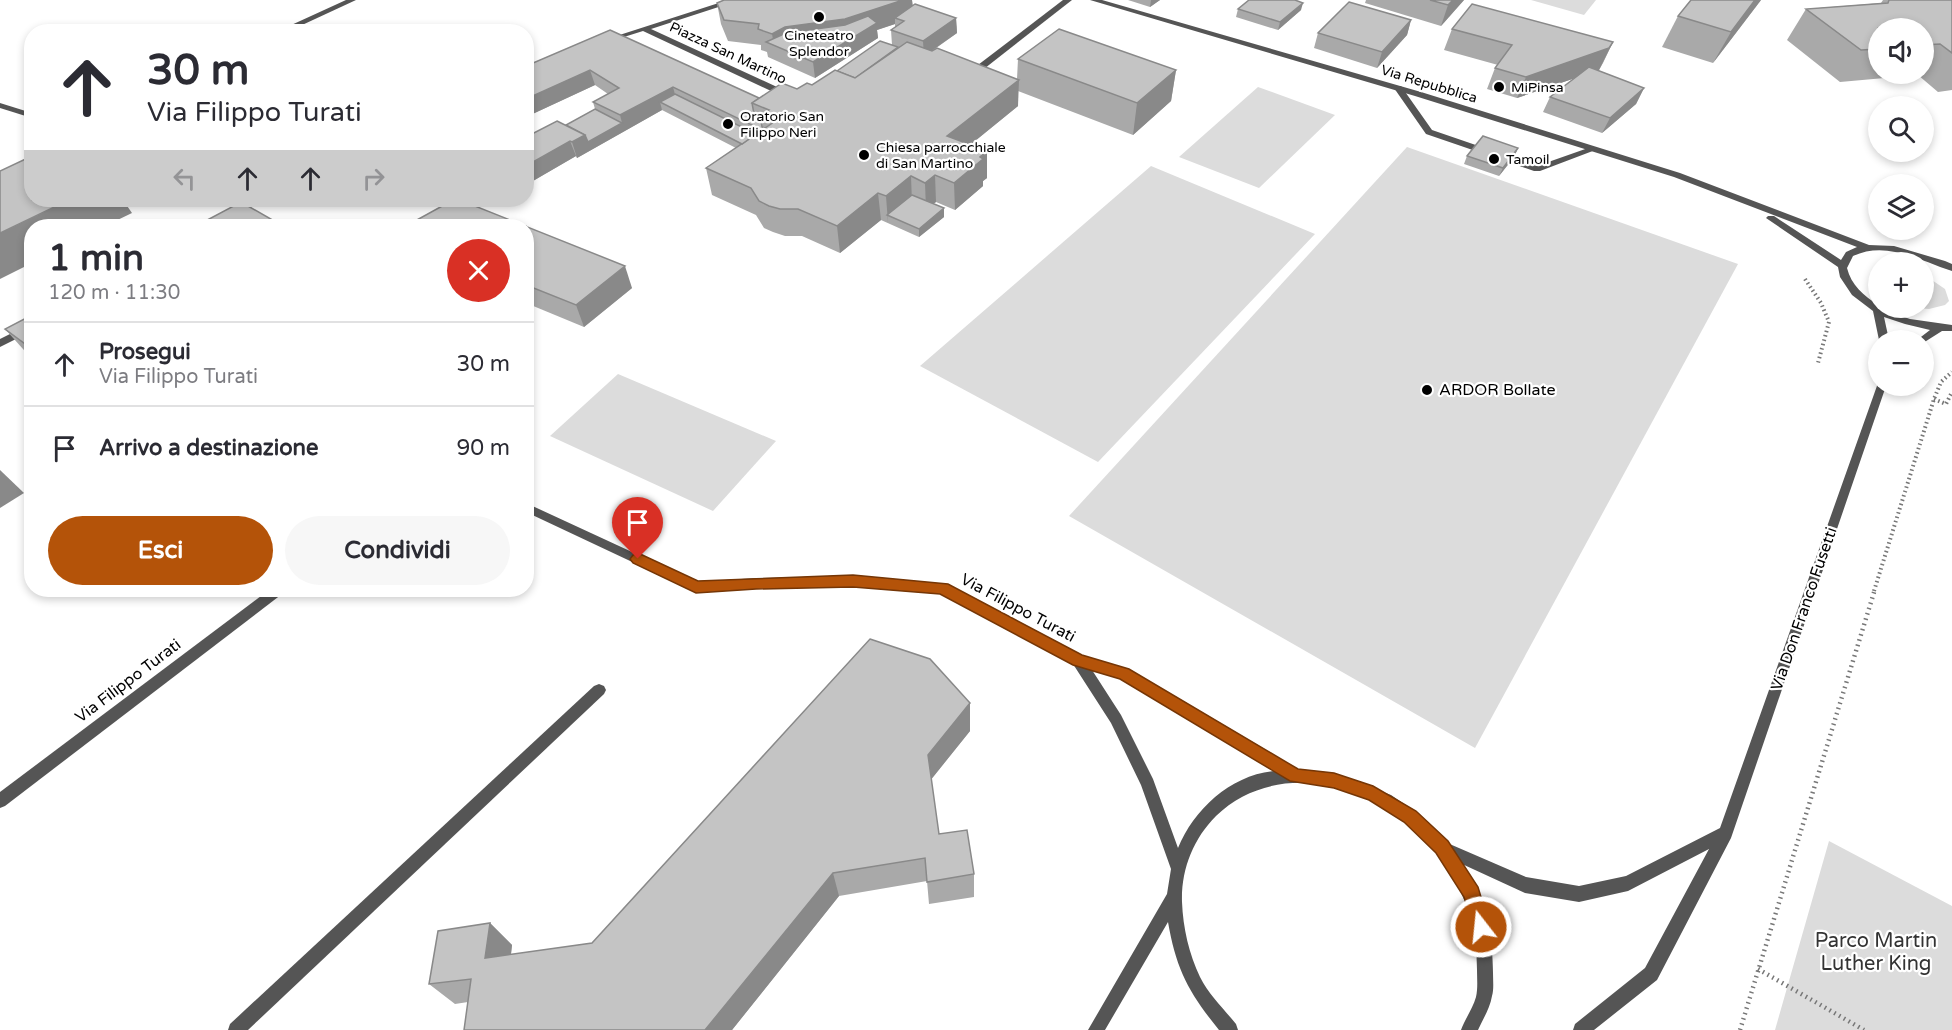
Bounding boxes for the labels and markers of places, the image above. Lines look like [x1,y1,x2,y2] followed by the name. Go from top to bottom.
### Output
[812,10,826,24] marker: Cineteatro Splendor
[784,27,854,60] place label: Cineteatro Splendor
[1511,79,1564,96] place label: MiPinsa
[1492,80,1506,94] marker: MiPinsa
[740,108,824,141] place label: Oratorio San Filippo Neri
[721,117,735,131] marker: Oratorio San Filippo Neri
[876,139,1006,172] place label: Chiesa parrocchiale di San Martino
[857,148,871,162] marker: Chiesa parrocchiale di San Martino
[1506,151,1550,168] place label: Tamoil
[1487,152,1501,166] marker: Tamoil
[1439,380,1555,400] place label: ARDOR Bollate
[1420,383,1434,397] marker: ARDOR Bollate
[612,497,663,559] pin

